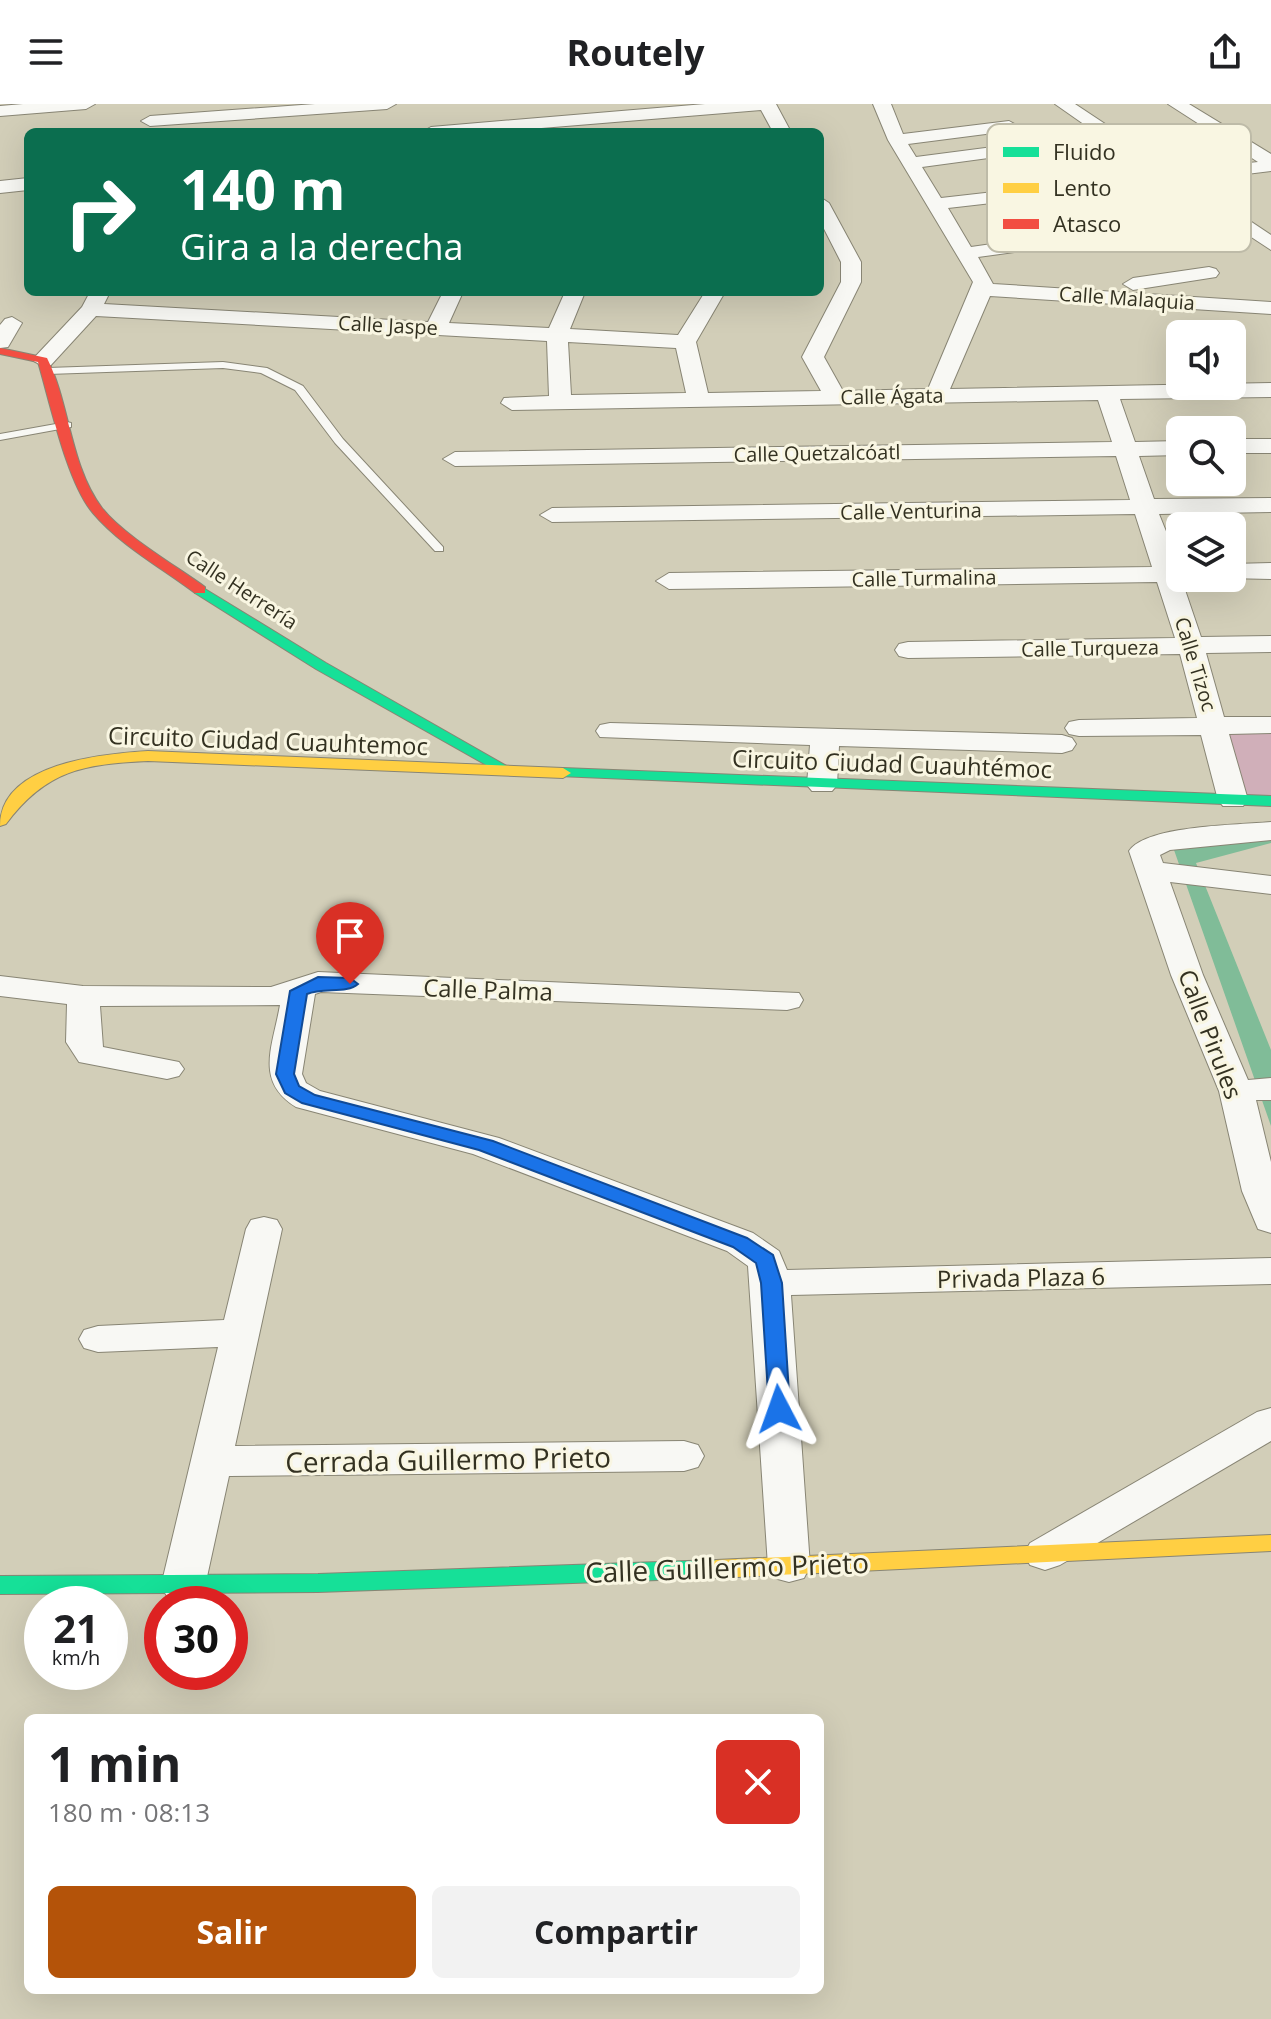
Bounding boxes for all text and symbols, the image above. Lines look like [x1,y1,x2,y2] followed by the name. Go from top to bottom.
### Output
[566,28,705,77] text: Routely
[24,30,68,74] icon: menu
[1203,30,1247,74] icon: share
[987,124,1251,252] legend
[1053,136,1116,166] text: Fluido
[180,150,346,226] text: 140 m
[48,160,152,264] icon: right
[1053,172,1111,202] text: Lento
[1053,208,1121,238] text: Atasco
[180,222,464,271] text: Gira a la derecha
[1058,280,1196,316] street label: Calle Malaquia
[338,309,438,341] street label: Calle Jaspe
[1166,320,1246,592] map controls
[1166,320,1246,400] button: sound
[840,382,944,410] street label: Calle Ágata
[1166,416,1246,496] button: search
[733,438,901,468] street label: Calle Quetzalcóatl
[840,496,982,526] street label: Calle Venturina
[1166,512,1246,592] button: layers
[181,543,303,635] street label: Calle Herrería
[851,563,997,593] street label: Calle Turmalina
[1169,614,1223,714] street label: Calle Tizoc
[1021,633,1159,663] street label: Calle Turqueza
[107,718,429,762] street label: Circuito Ciudad Cuauhtemoc
[731,741,1053,785] street label: Circuito Ciudad Cuauhtémoc
[316,902,384,984] pin
[328,914,372,958] icon: arrive
[1171,964,1251,1104] street label: Calle Pirules
[423,970,553,1008] street label: Calle Palma
[937,1259,1105,1295] street label: Privada Plaza 6
[737,1367,821,1451] position arrow
[285,1437,611,1481] street label: Cerrada Guillermo Prieto
[584,1543,870,1591] street label: Calle Guillermo Prieto
[144,1586,248,1690] speed limit sign: 30
[53,1600,99,1655] text: 21
[52,1644,100,1671] text: km/h
[48,1731,181,1796] text: 1 min
[716,1740,800,1824] button: close
[48,1794,210,1830] text: 180 m · 08:13
[48,1886,416,1978] button: Salir
[432,1886,800,1978] button: Compartir

